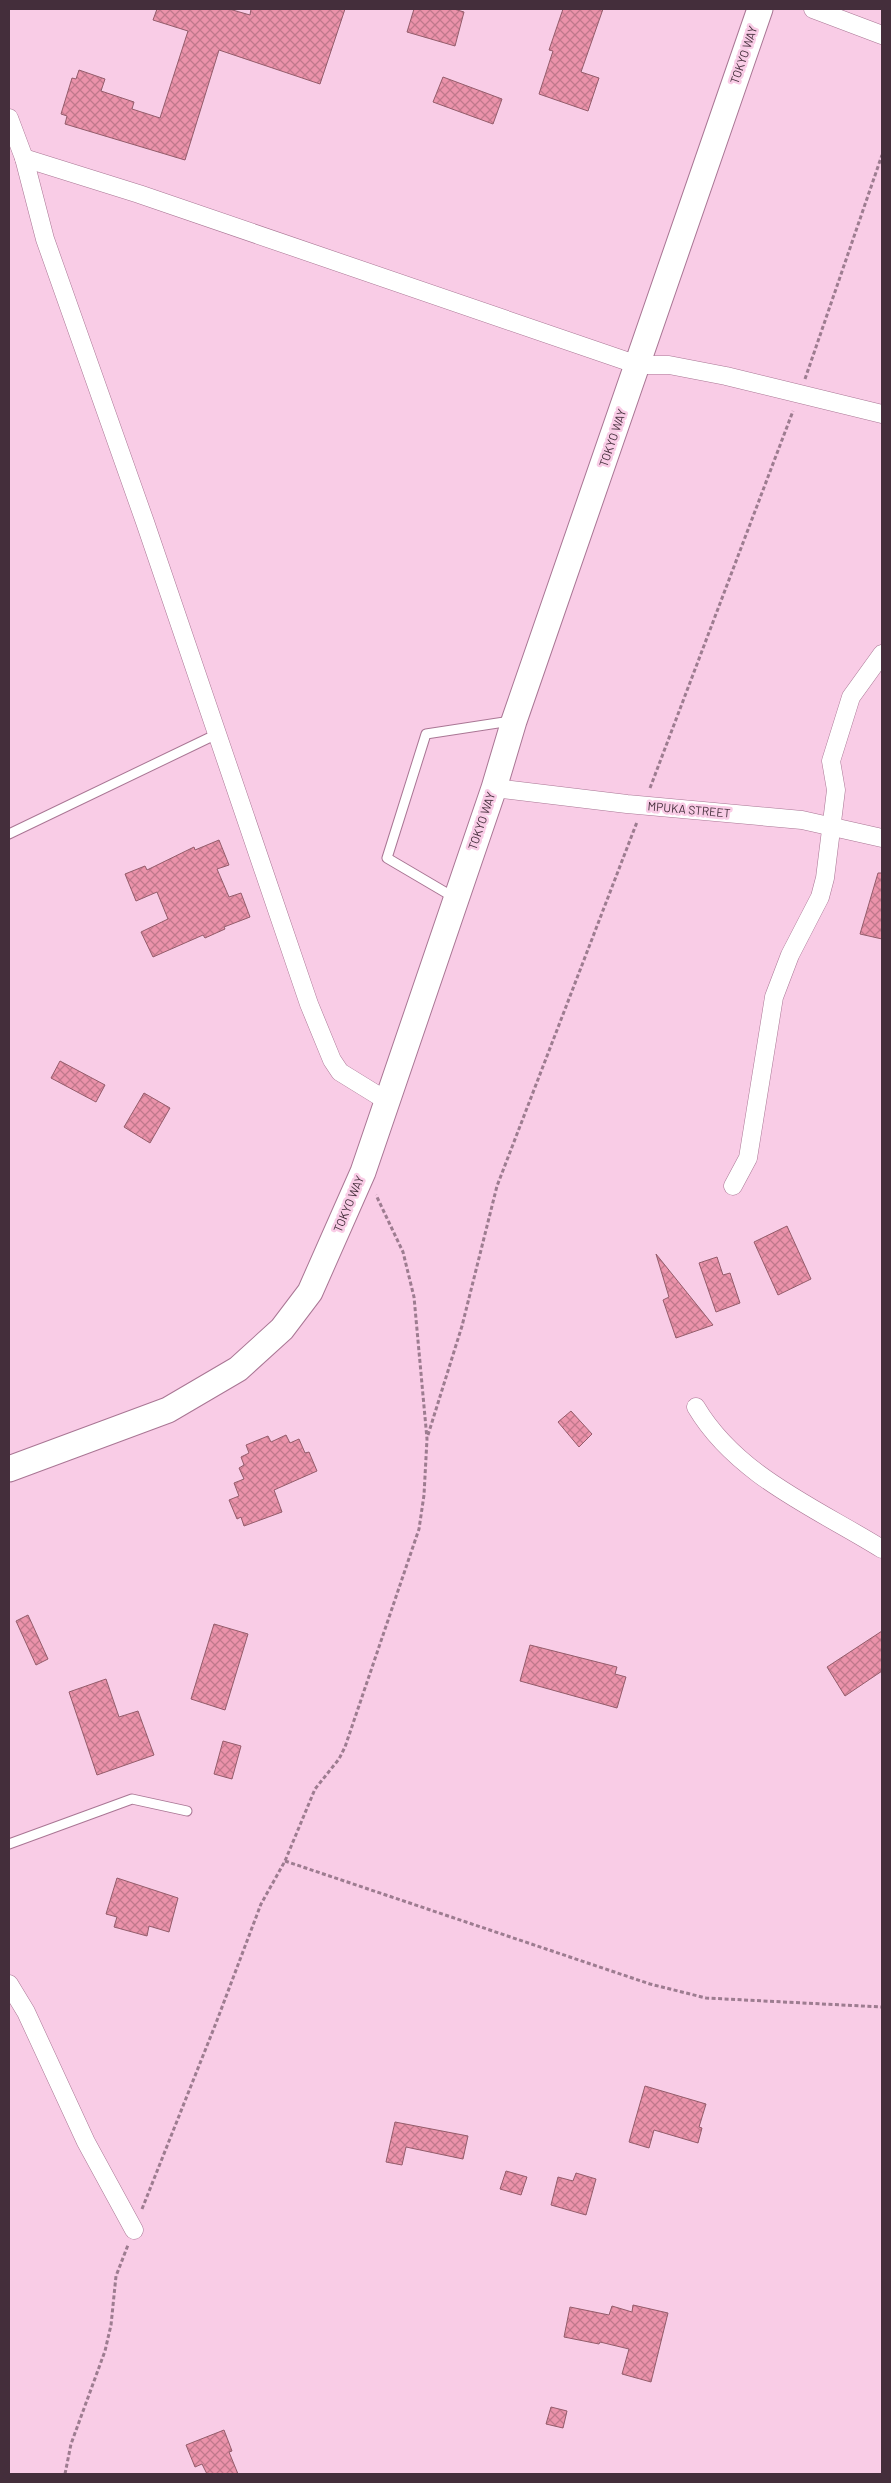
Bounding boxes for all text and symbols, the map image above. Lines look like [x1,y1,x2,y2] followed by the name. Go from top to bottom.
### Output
[727,24,760,85] street label: TOKYO WAY
[596,407,629,468] street label: TOKYO WAY
[465,790,498,851] street label: TOKYO WAY
[647,798,731,820] street label: MPUKA STREET
[330,1173,366,1234] street label: TOKYO WAY

